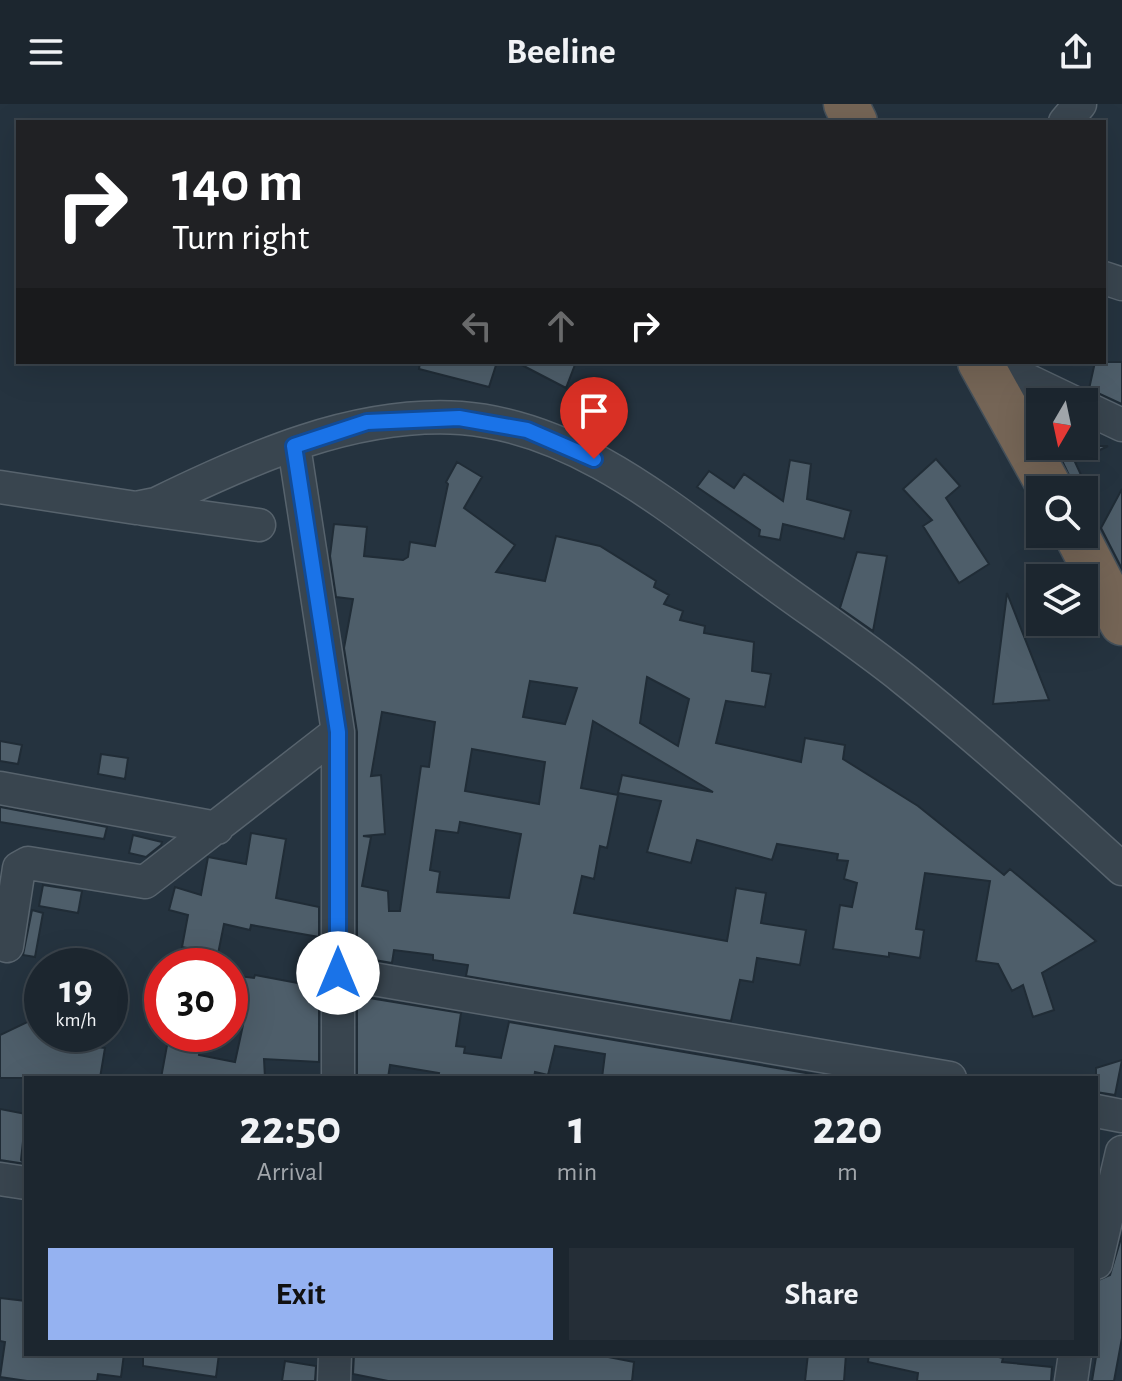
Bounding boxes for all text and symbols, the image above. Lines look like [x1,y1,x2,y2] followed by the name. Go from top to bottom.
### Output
[24,30,68,74] icon: menu
[1054,30,1098,74] icon: share
[506,34,616,70] text: Beeline
[40,152,144,256] icon: right
[172,155,303,211] text: 140 m
[172,220,309,256] text: Turn right
[455,304,499,348] icon: left
[539,304,583,348] icon: ahead
[623,304,667,348] icon: right
[560,377,628,459] pin
[1026,388,1098,460] north arrow
[1026,388,1098,636] map controls
[572,389,616,433] icon: arrive
[1026,476,1098,548] button: search
[1026,564,1098,636] button: layers
[296,931,380,1015] position arrow
[144,948,248,1052] speed limit sign: 30
[59,970,93,1010] text: 19
[55,1010,97,1030] text: km/h
[239,1105,341,1153] text: 22:50
[568,1105,585,1153] text: 1
[812,1105,883,1153] text: 220
[257,1159,324,1185] text: Arrival
[557,1159,597,1185] text: min
[837,1159,858,1185] text: m
[48,1248,553,1340] button: Exit
[569,1248,1074,1340] button: Share

